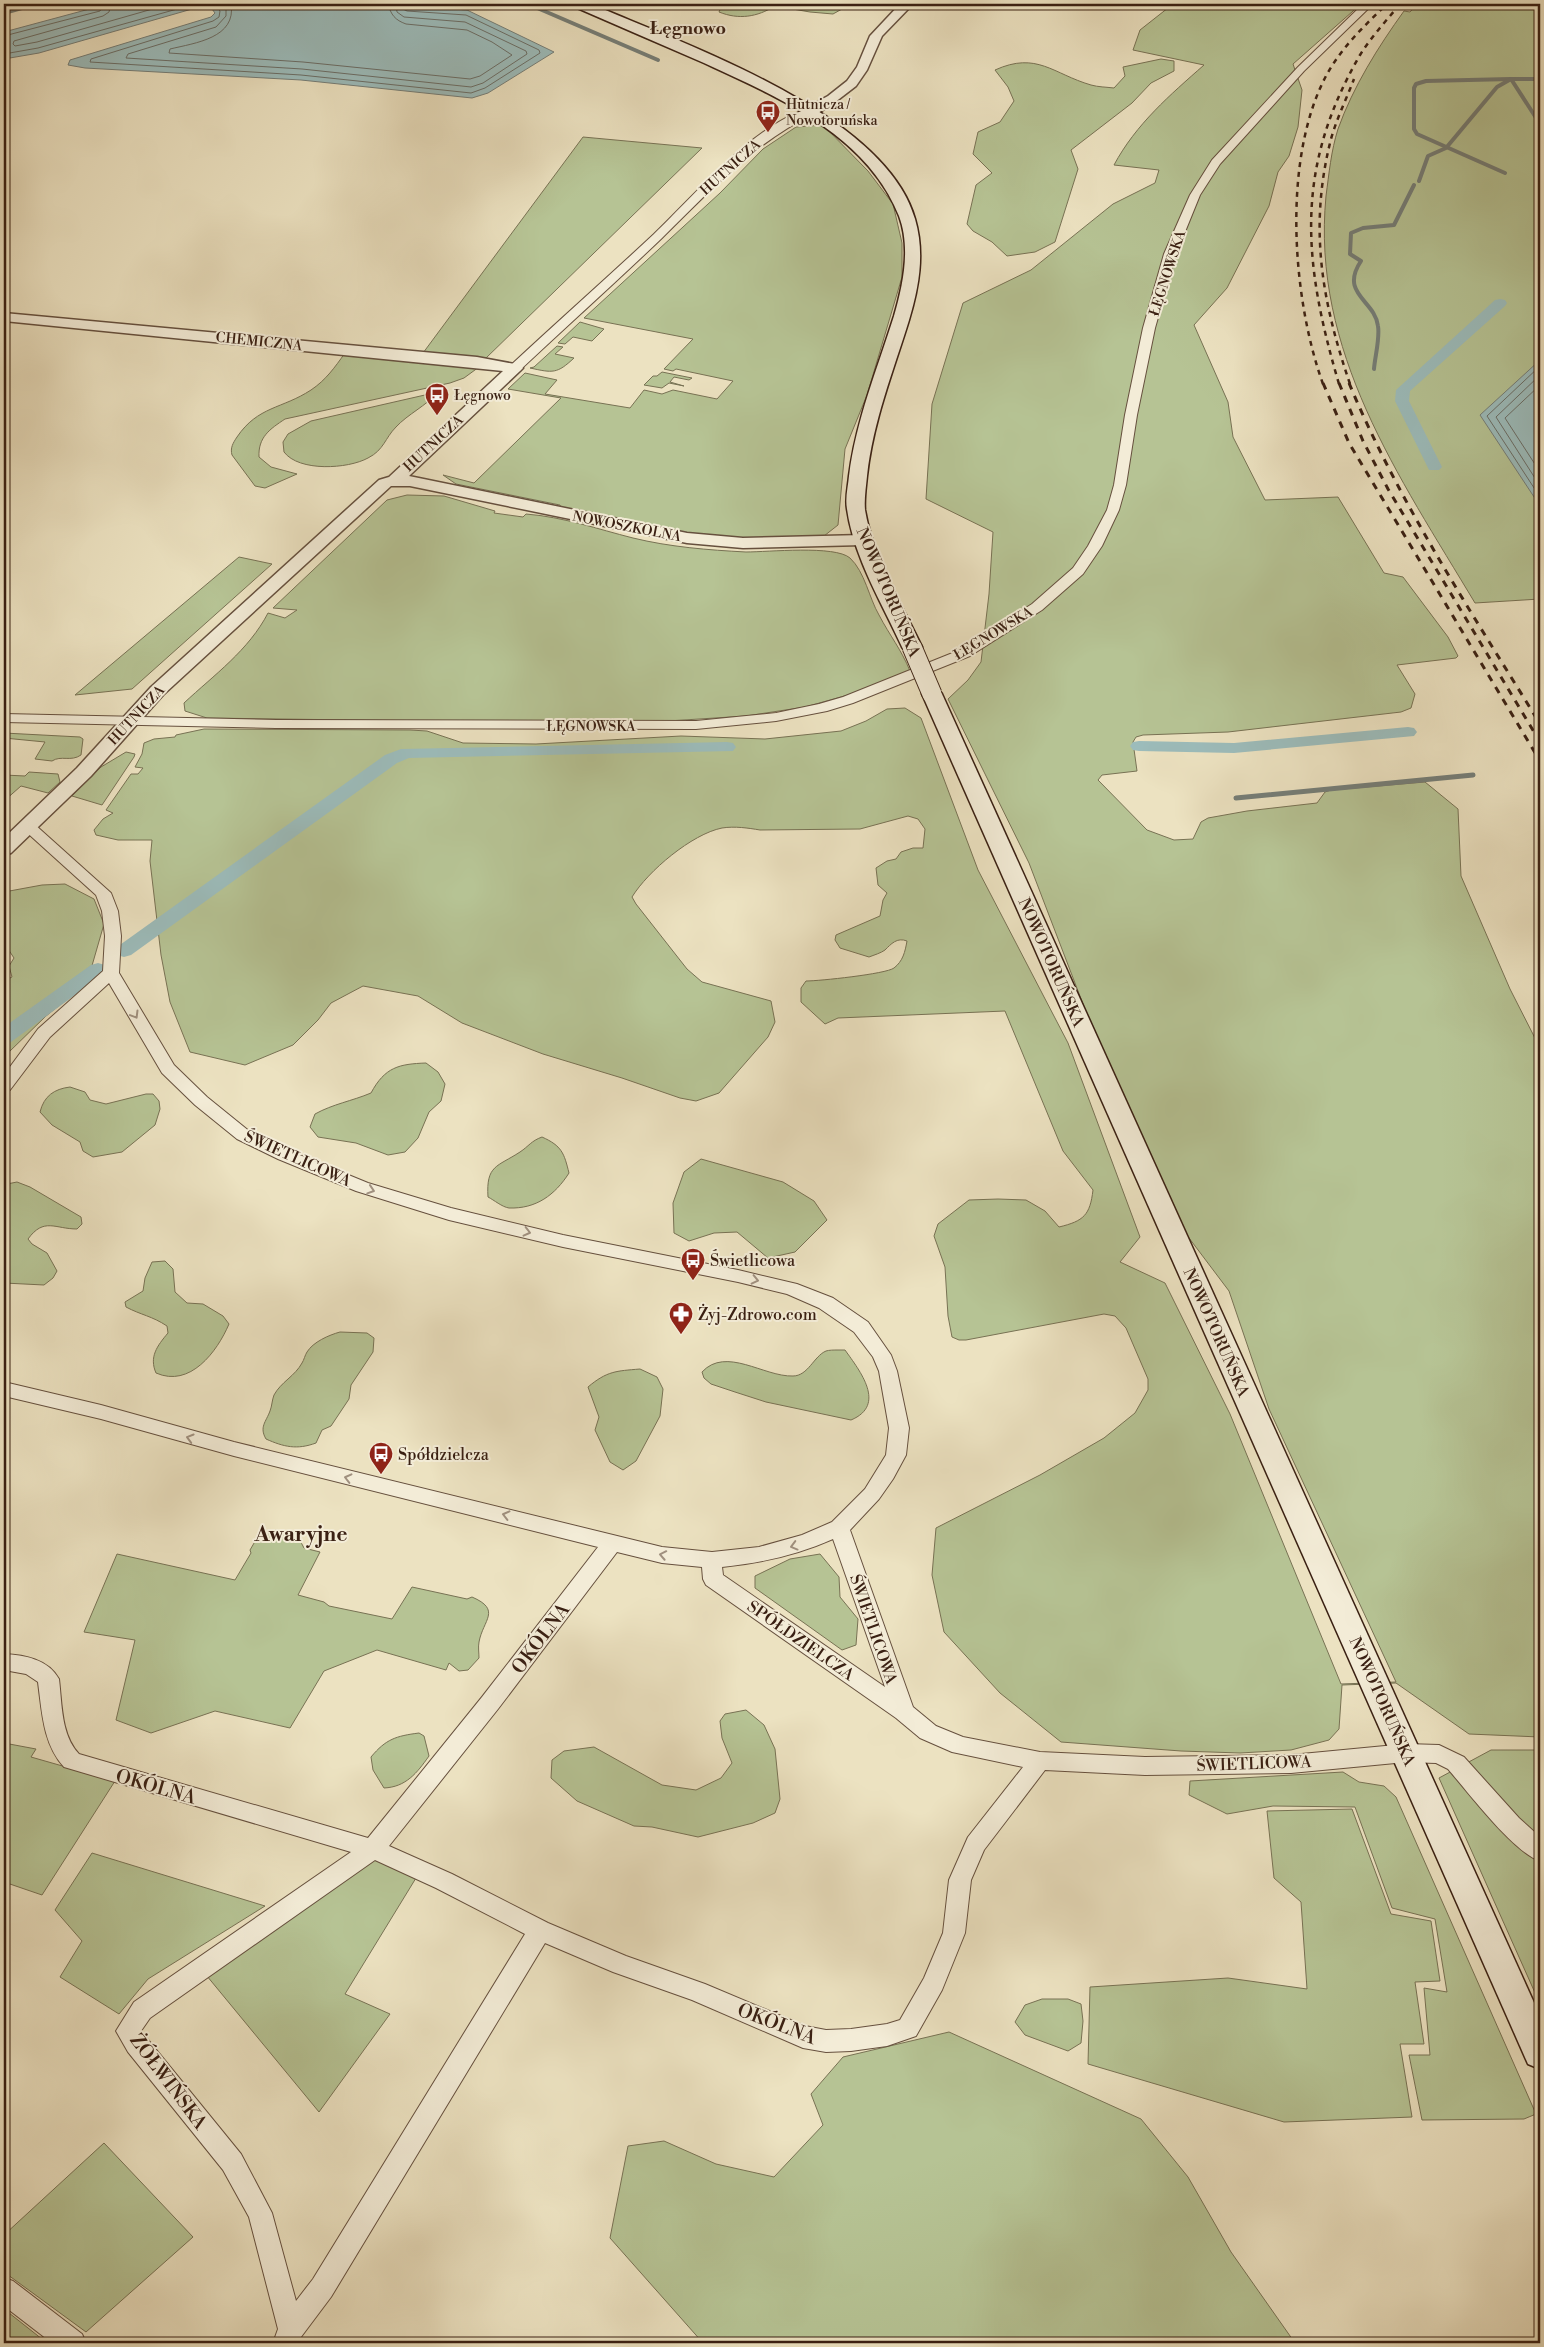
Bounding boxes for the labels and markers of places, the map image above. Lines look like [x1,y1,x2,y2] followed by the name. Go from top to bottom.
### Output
[786,96,878,130] place label: Hutnicza / Nowotoruńska
[755,99,781,133] bus stop icon: Hutnicza / Nowotoruńska
[424,382,450,416] bus stop icon: Łęgnowo
[454,387,511,405] place label: Łęgnowo
[680,1247,706,1281] bus stop icon: Świetlicowa
[710,1249,796,1271] place label: Świetlicowa
[668,1301,694,1335] pharmacy icon: Żyj-Zdrowo.com
[698,1303,817,1325] place label: Żyj-Zdrowo.com
[368,1441,394,1475] bus stop icon: Spółdzielcza
[398,1445,490,1465] place label: Spółdzielcza

